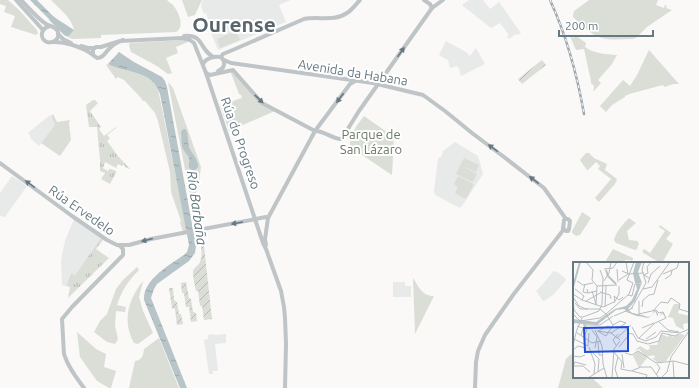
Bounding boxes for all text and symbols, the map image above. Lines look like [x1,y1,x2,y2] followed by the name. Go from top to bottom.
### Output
[192,12,276,36] district label: Ourense
[559,12,653,38] scale bar
[565,19,598,32] text: 200 m
[397,47,405,58] one-way arrow
[297,56,409,88] street label: Avenida da Habana
[336,93,344,104] one-way arrow
[254,94,264,103] one-way arrow
[219,95,263,191] street label: Rúa do Progreso
[340,127,402,156] park label: Parque de San Lázaro
[488,145,498,153] one-way arrow
[184,170,210,247] water label: Río Barbaña
[528,176,539,185] one-way arrow
[24,180,35,189] one-way arrow
[46,182,118,238] street label: Rúa Ervedelo
[231,220,243,226] one-way arrow
[141,238,154,244] one-way arrow
[573,262,689,378] inset map

